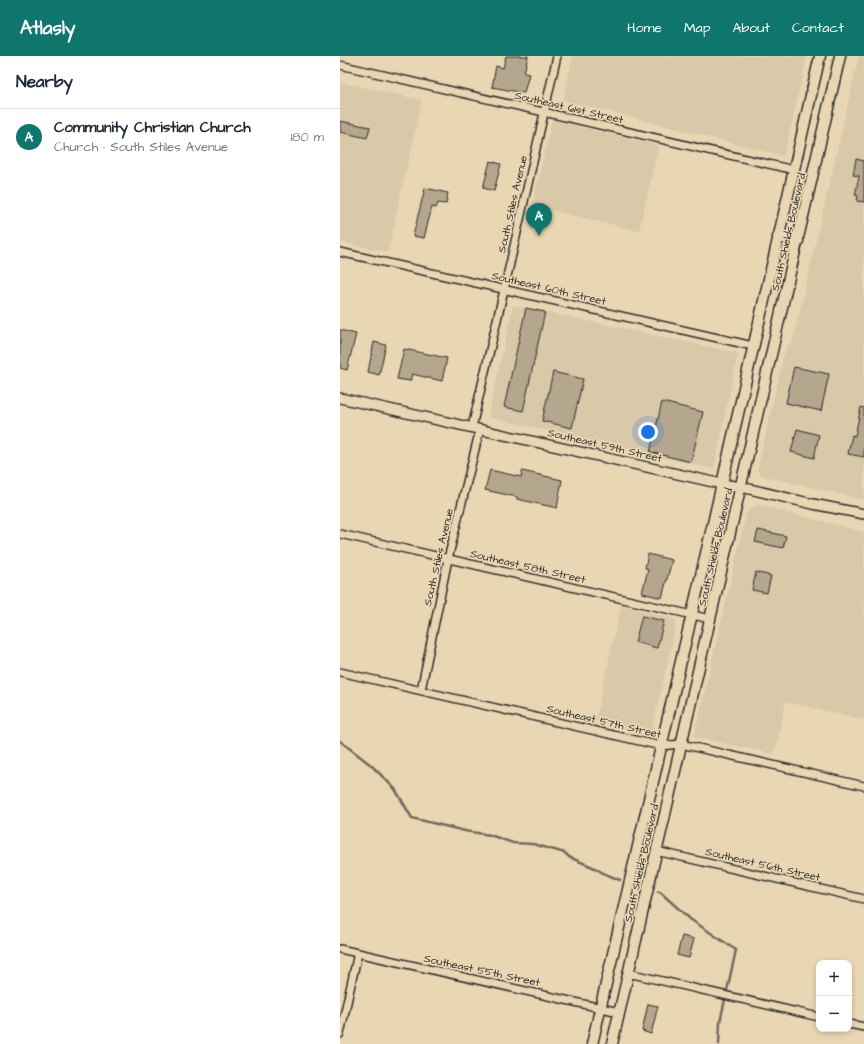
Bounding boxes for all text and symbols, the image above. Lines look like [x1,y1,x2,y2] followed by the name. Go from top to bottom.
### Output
[20,15,75,42] text: Atlasly
[627,18,662,38] text: Home
[684,18,710,38] text: Map
[732,18,770,38] text: About
[792,18,844,38] text: Contact
[16,70,73,94] text: Nearby
[513,88,625,127] street label: Southeast 61st Street
[54,117,251,138] text: Community Christian Church
[25,128,33,146] text: A
[290,128,324,146] text: 180 m
[54,138,228,156] text: Church · South Stiles Avenue
[494,154,531,254] street label: South Stiles Avenue
[768,171,809,293] street label: South Shields Boulevard
[526,203,552,236] pin: A
[490,268,608,309] street label: Southeast 60th Street
[638,422,658,442] your location
[546,425,664,466] street label: Southeast 59th Street
[695,486,736,608] street label: South Shields Boulevard
[420,507,457,607] street label: South Stiles Avenue
[469,546,588,587] street label: Southeast 58th Street
[545,701,663,742] street label: Southeast 57th Street
[621,802,662,924] street label: South Shields Boulevard
[704,844,822,885] street label: Southeast 56th Street
[422,951,542,990] street label: Southeast 55th Street
[816,960,852,1032] map controls
[816,960,852,996] button: +
[816,996,852,1032] button: −

